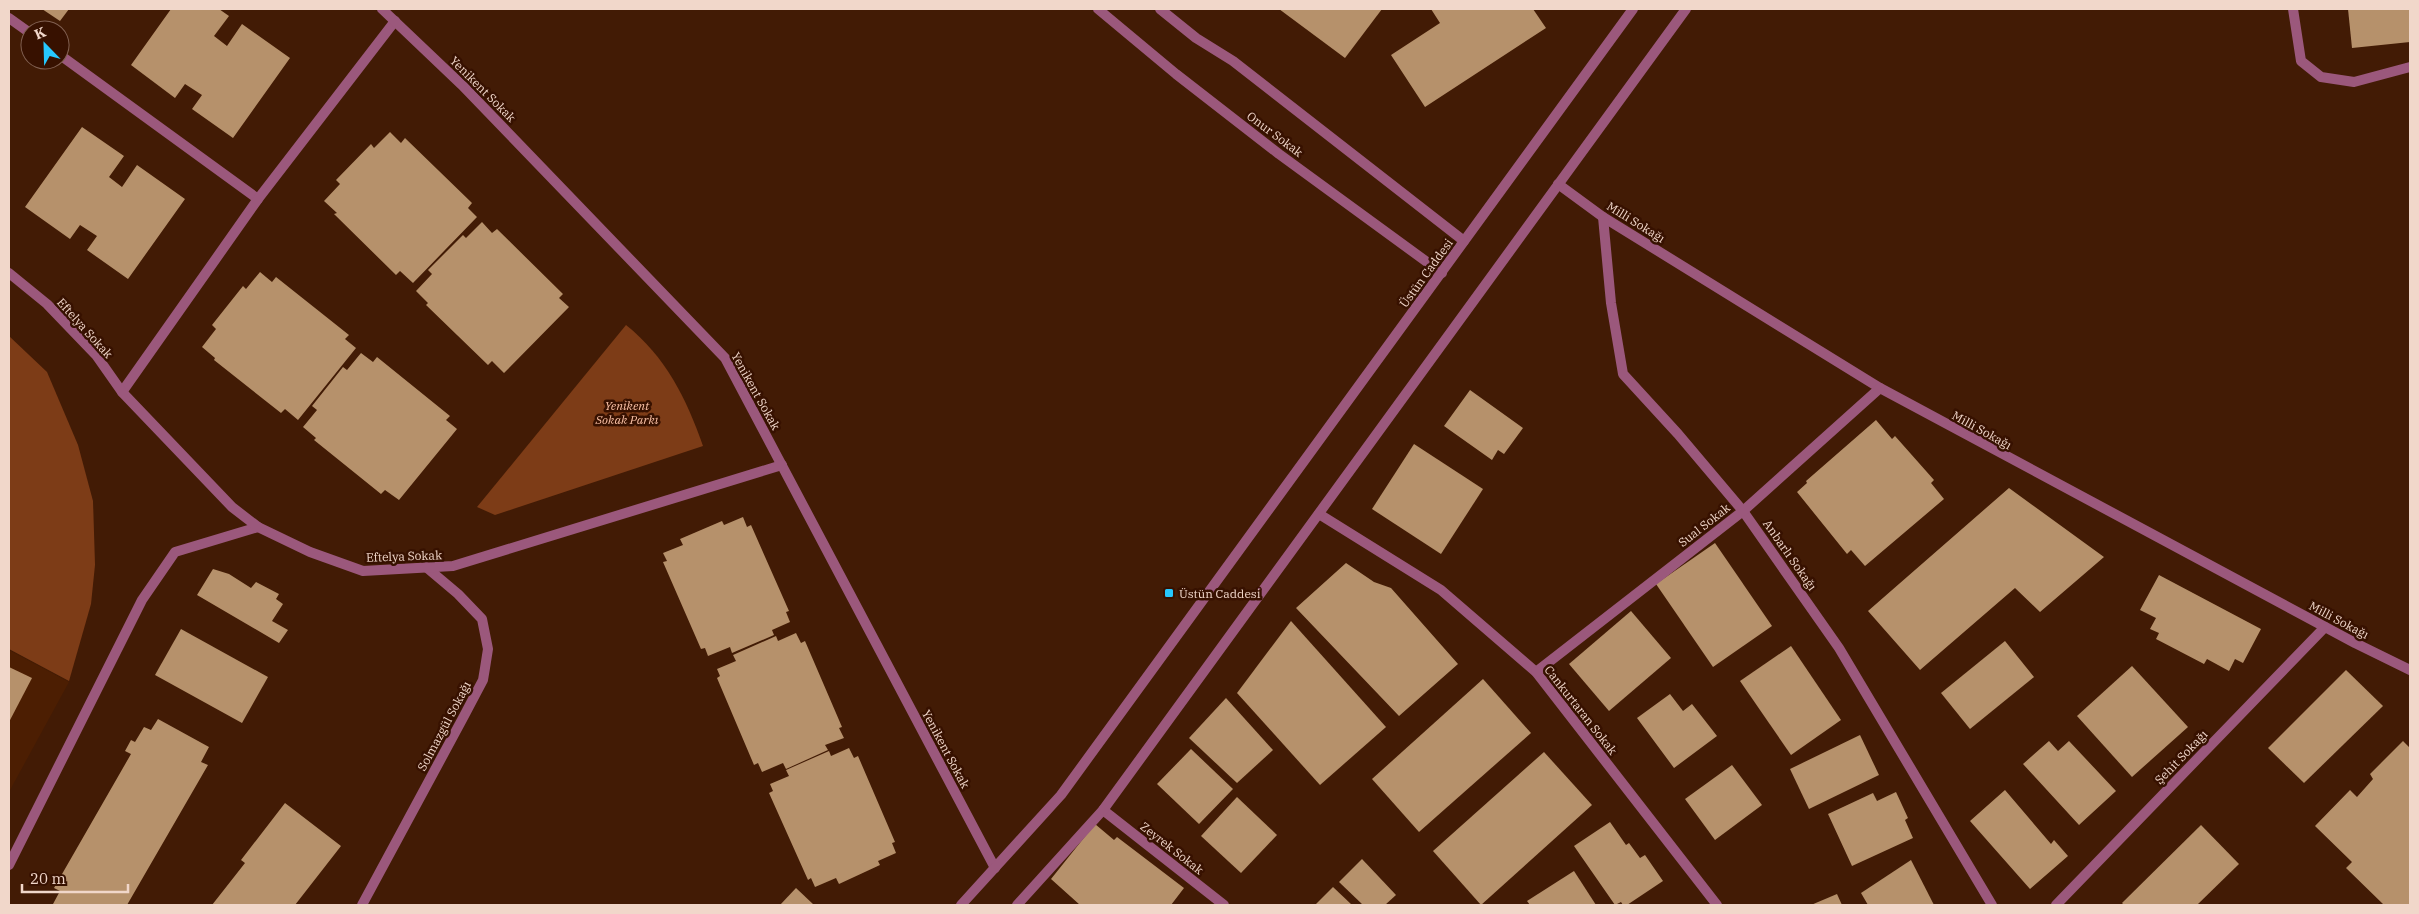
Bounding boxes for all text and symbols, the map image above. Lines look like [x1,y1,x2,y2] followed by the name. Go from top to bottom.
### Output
[20,20,70,70] north arrow
[31,23,49,43] text: K
[447,53,519,125] street label: Yenikent Sokak
[1244,108,1306,160] street label: Onur Sokak
[1604,198,1668,246] street label: Milli Sokağı
[1396,235,1456,310] street label: Üstün Caddesi
[54,295,116,361] street label: Eftelya Sokak
[728,349,784,433] street label: Yenikent Sokak
[595,398,659,427] park label: Yenikent Sokak Parkı
[1950,408,2015,453] street label: Milli Sokağı
[1675,500,1733,550] street label: Sual Sokak
[1760,517,1820,593] street label: Anbarlı Sokağı
[366,547,442,565] street label: Eftelya Sokak
[1179,586,1261,601] place label: Üstün Caddesi
[1163,587,1175,599] marker: Üstün Caddesi
[2306,598,2372,642] street label: Milli Sokağı
[1541,662,1621,758] street label: Cankurtaran Sokak
[414,678,474,773] street label: Solmazgül Sokağı
[919,707,973,791] street label: Yenikent Sokak
[2151,727,2211,787] street label: Şehit Sokağı
[1137,819,1207,877] street label: Zeyrek Sokak
[22,862,129,894] scale bar
[30,869,66,888] text: 20 m

